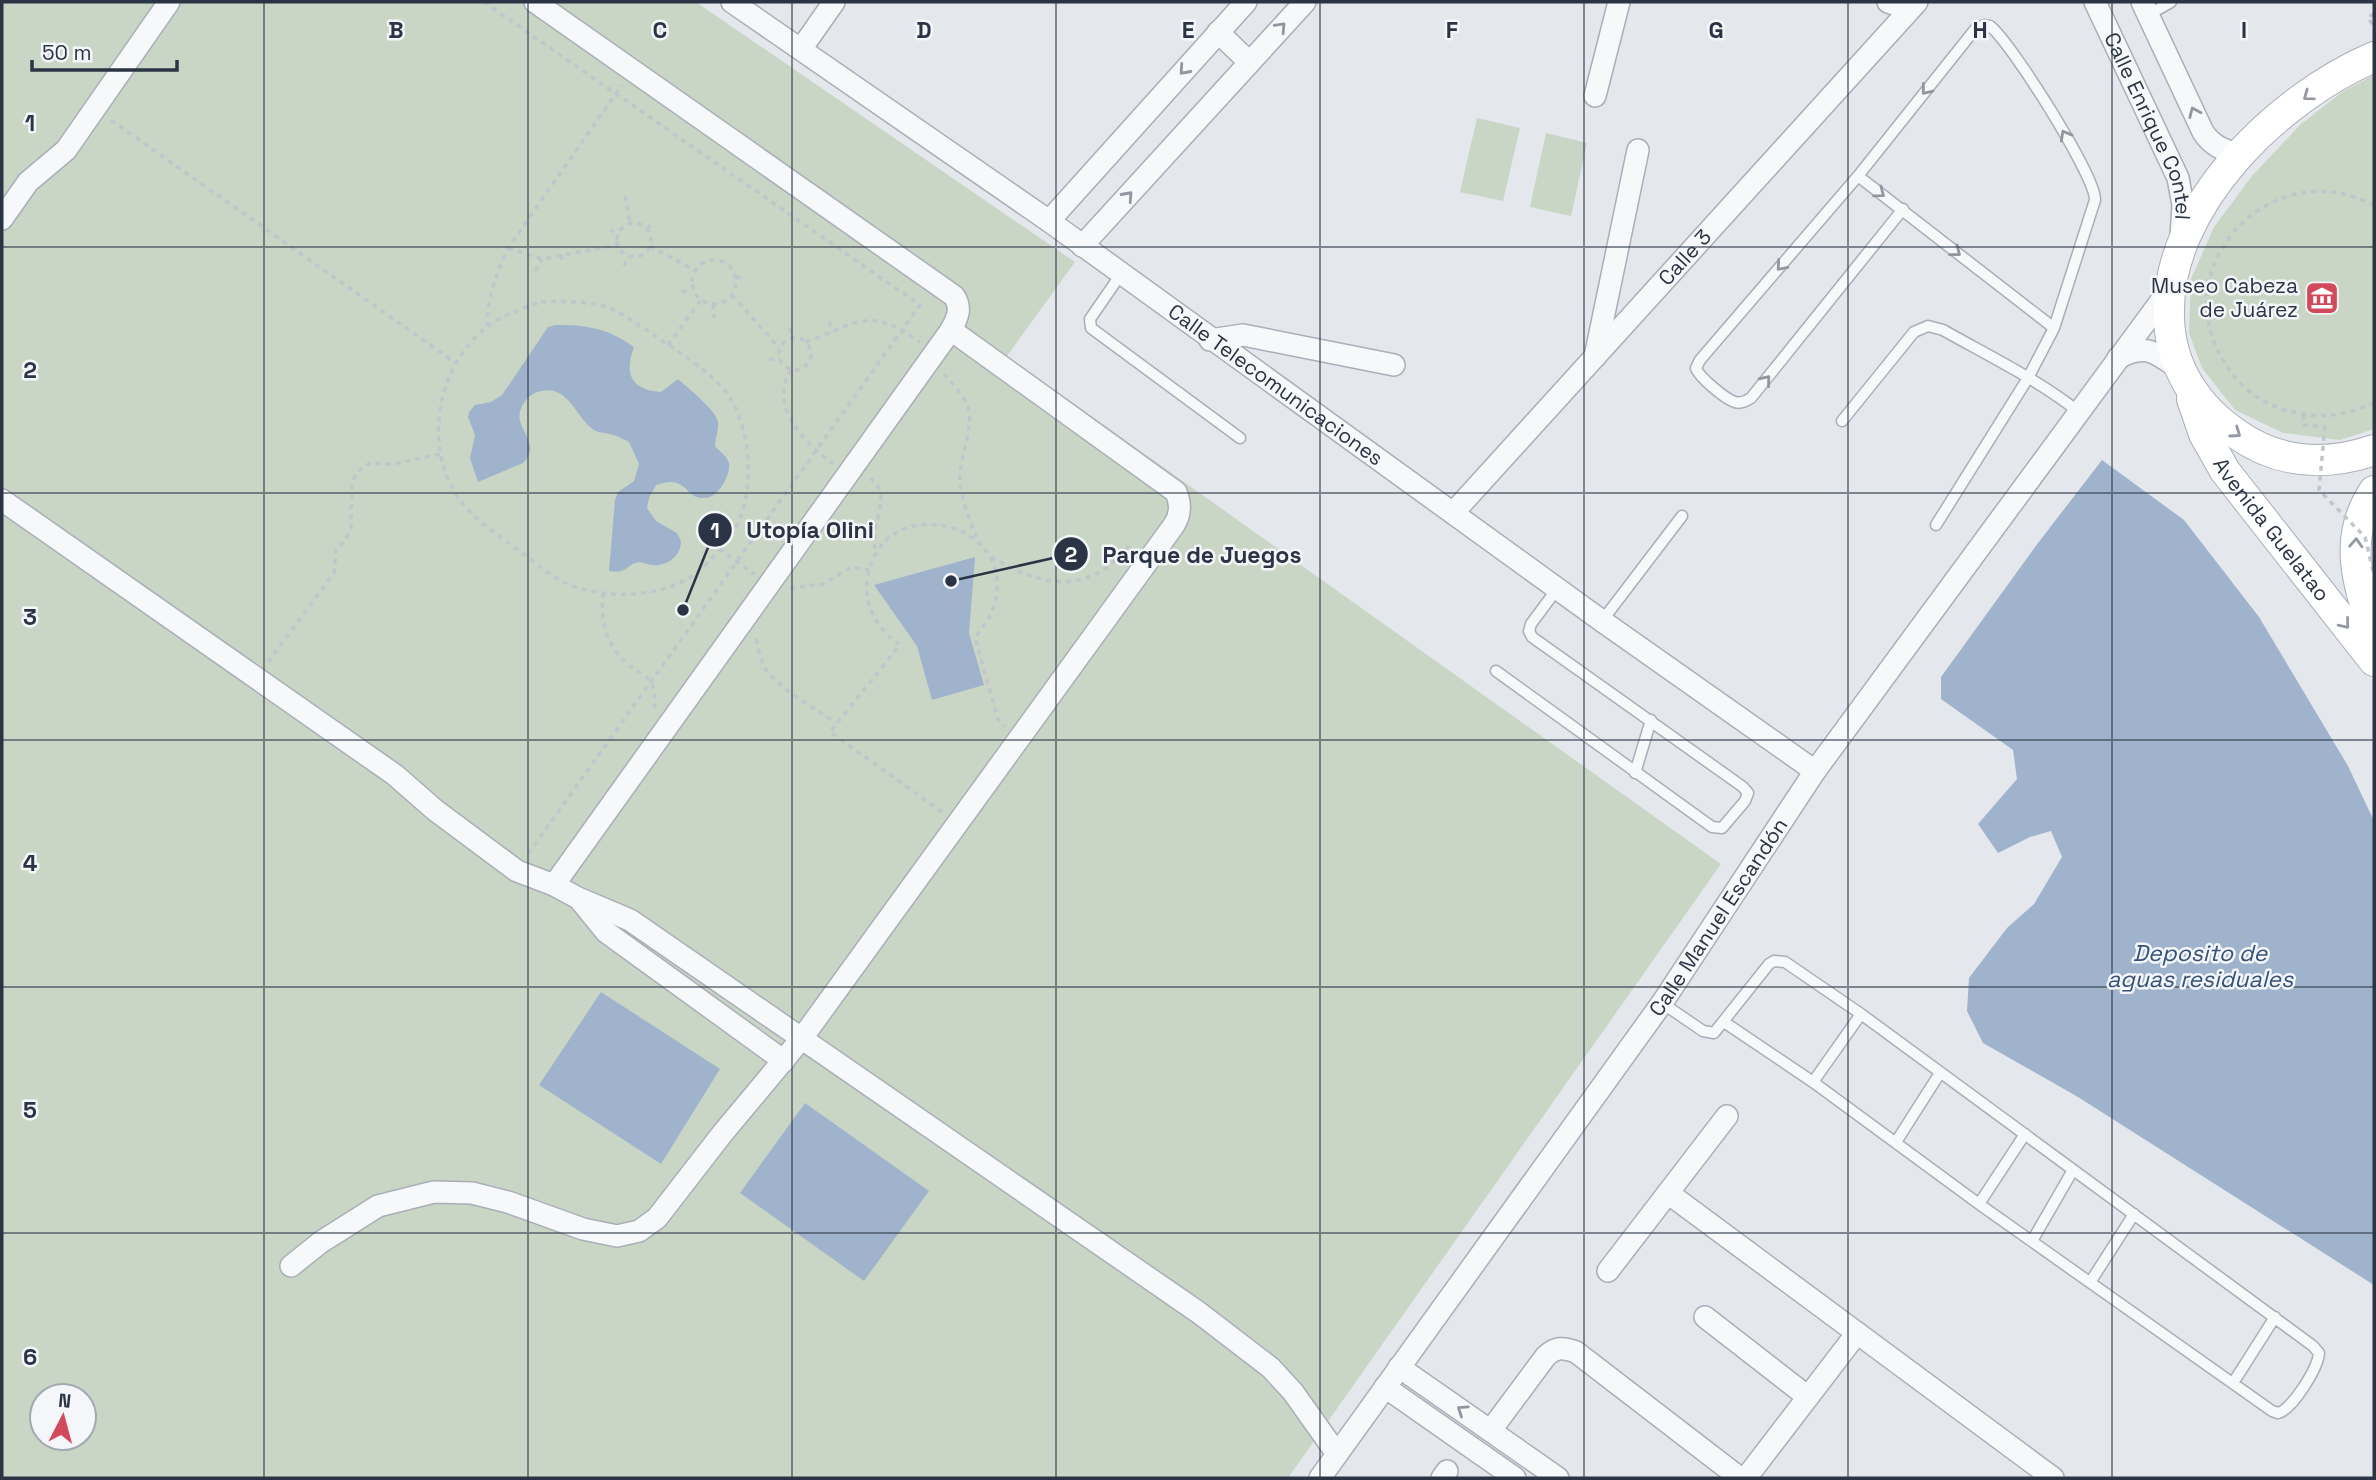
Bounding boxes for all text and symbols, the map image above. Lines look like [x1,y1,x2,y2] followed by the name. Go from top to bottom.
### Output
[388,15,404,45] text: B
[653,15,667,45] text: C
[916,15,932,45] text: D
[1182,15,1194,45] text: E
[1446,15,1458,45] text: F
[1708,15,1724,45] text: G
[1972,15,1988,45] text: H
[2241,15,2247,45] text: I
[1272,22,1285,35] one-way arrow
[32,28,177,72] scale bar
[2098,28,2197,221] street label: Calle Enrique Contel
[42,39,92,66] text: 50 m
[1180,62,1192,75] one-way arrow
[1922,83,1935,95] one-way arrow
[2303,88,2316,100] one-way arrow
[2188,107,2202,119] one-way arrow
[25,108,35,138] text: 1
[2059,130,2073,143] one-way arrow
[1873,184,1885,197] one-way arrow
[1120,191,1132,204] one-way arrow
[1652,224,1717,291] street label: Calle 3
[1948,244,1960,257] one-way arrow
[1777,257,1789,270] one-way arrow
[2151,272,2298,323] place label: Museo Cabeza de Juárez
[2303,279,2341,317] museum icon: Museo Cabeza de Juárez
[1163,298,1389,471] street label: Calle Telecomunicaciones
[23,355,37,385] text: 2
[1757,375,1770,388] one-way arrow
[2228,425,2241,437] one-way arrow
[2207,453,2336,607] street label: Avenida Guelatao
[698,508,888,552] callout: Utopía Olini
[746,515,874,545] text: Utopía Olini
[710,517,720,544] text: 1
[1054,532,1316,576] callout: Parque de Juegos
[2348,538,2363,549] one-way arrow
[1103,540,1301,570] text: Parque de Juegos
[1065,541,1077,568] text: 2
[23,602,37,632] text: 3
[2337,616,2349,629] one-way arrow
[1643,813,1793,1022] street label: Calle Manuel Escandón
[23,848,38,878] text: 4
[2107,938,2294,994] water label: Deposito de aguas residuales
[23,1095,37,1125] text: 5
[23,1342,37,1372] text: 6
[28,1382,98,1452] north arrow
[57,1387,72,1414] text: N
[1457,1406,1470,1418] one-way arrow

